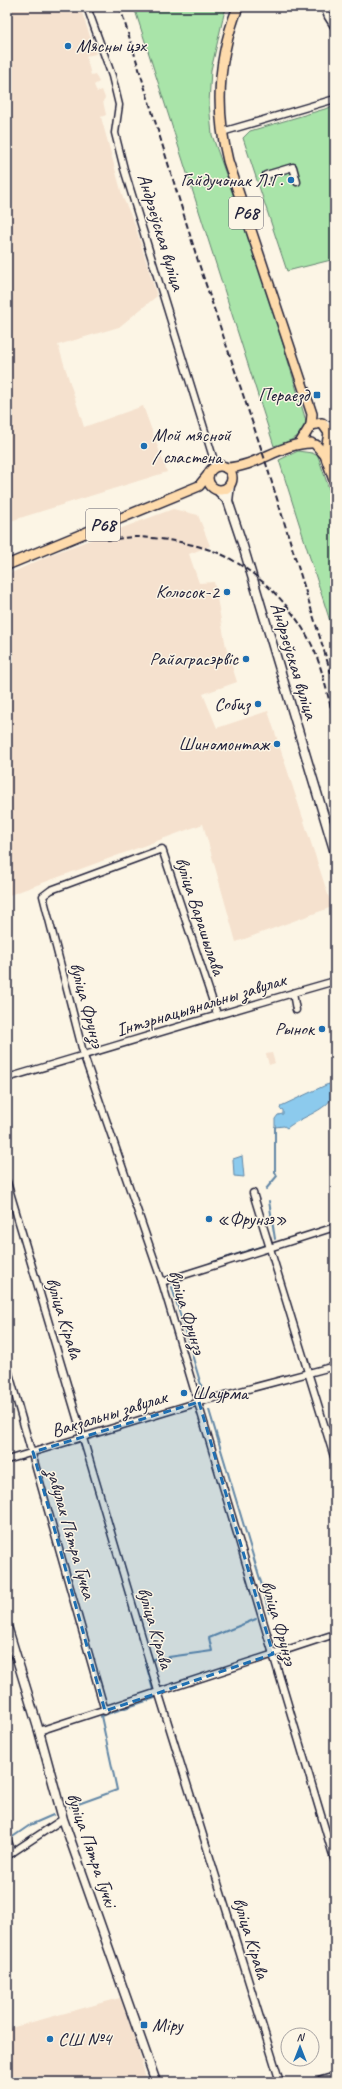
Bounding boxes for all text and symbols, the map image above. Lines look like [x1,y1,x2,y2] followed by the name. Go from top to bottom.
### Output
[76,34,147,58] place label: Мясны цэх
[63,41,73,51] marker: Мясны цэх
[181,168,284,192] place label: Гайдучонак Л.Г.
[132,171,191,295] street label: Андрэеўская вуліца
[286,175,296,185] marker: Гайдучонак Л.Г.
[229,197,263,229] road number: Р68
[258,383,311,407] place label: Пераезд
[312,390,322,400] marker: Пераезд
[152,423,232,469] place label: Мой мясной / сластена
[139,441,149,451] marker: Мой мясной / сластена
[86,509,120,541] road number: Р68
[156,580,220,604] place label: Колосок-2
[222,587,232,597] marker: Колосок-2
[265,600,324,724] street label: Андрэеўская вуліца
[149,647,239,671] place label: Райаграсэрвіс
[241,654,251,664] marker: Райаграсэрвіс
[214,692,252,716] place label: Собиз
[253,699,263,709] marker: Собиз
[178,732,271,756] place label: Шиномонтаж
[272,739,282,749] marker: Шиномонтаж
[170,854,231,979] street label: вуліца Варашылава
[64,960,110,1051] street label: вуліца Фрунзэ
[113,967,291,1042] street label: Інтэрнацыянальны завулак
[275,1017,316,1041] place label: Рынок
[317,1024,327,1034] marker: Рынок
[217,1207,287,1231] place label: «Фрунзэ»
[204,1214,214,1224] marker: «Фрунзэ»
[163,1267,212,1358] street label: вуліца Фрунзэ
[40,1274,88,1363] street label: вуліца Кірава
[192,1381,250,1405] place label: Шаурма
[48,1384,172,1443] street label: Вакзальны завулак
[179,1388,189,1398] marker: Шаурма
[40,1463,101,1603] street label: завулак Пятра Гучка
[255,1578,303,1669] street label: вуліца Фрунзэ
[132,1584,178,1673] street label: вуліца Кірава
[61,1790,124,1913] street label: вуліца Пятра Гучкі
[227,1894,275,1983] street label: вуліца Кірава
[152,2013,184,2037] place label: Міру
[139,2020,149,2030] marker: Міру
[58,2027,114,2051] place label: СШ №4
[280,2027,320,2067] north arrow
[297,2030,306,2044] text: N
[45,2034,55,2044] marker: СШ №4

